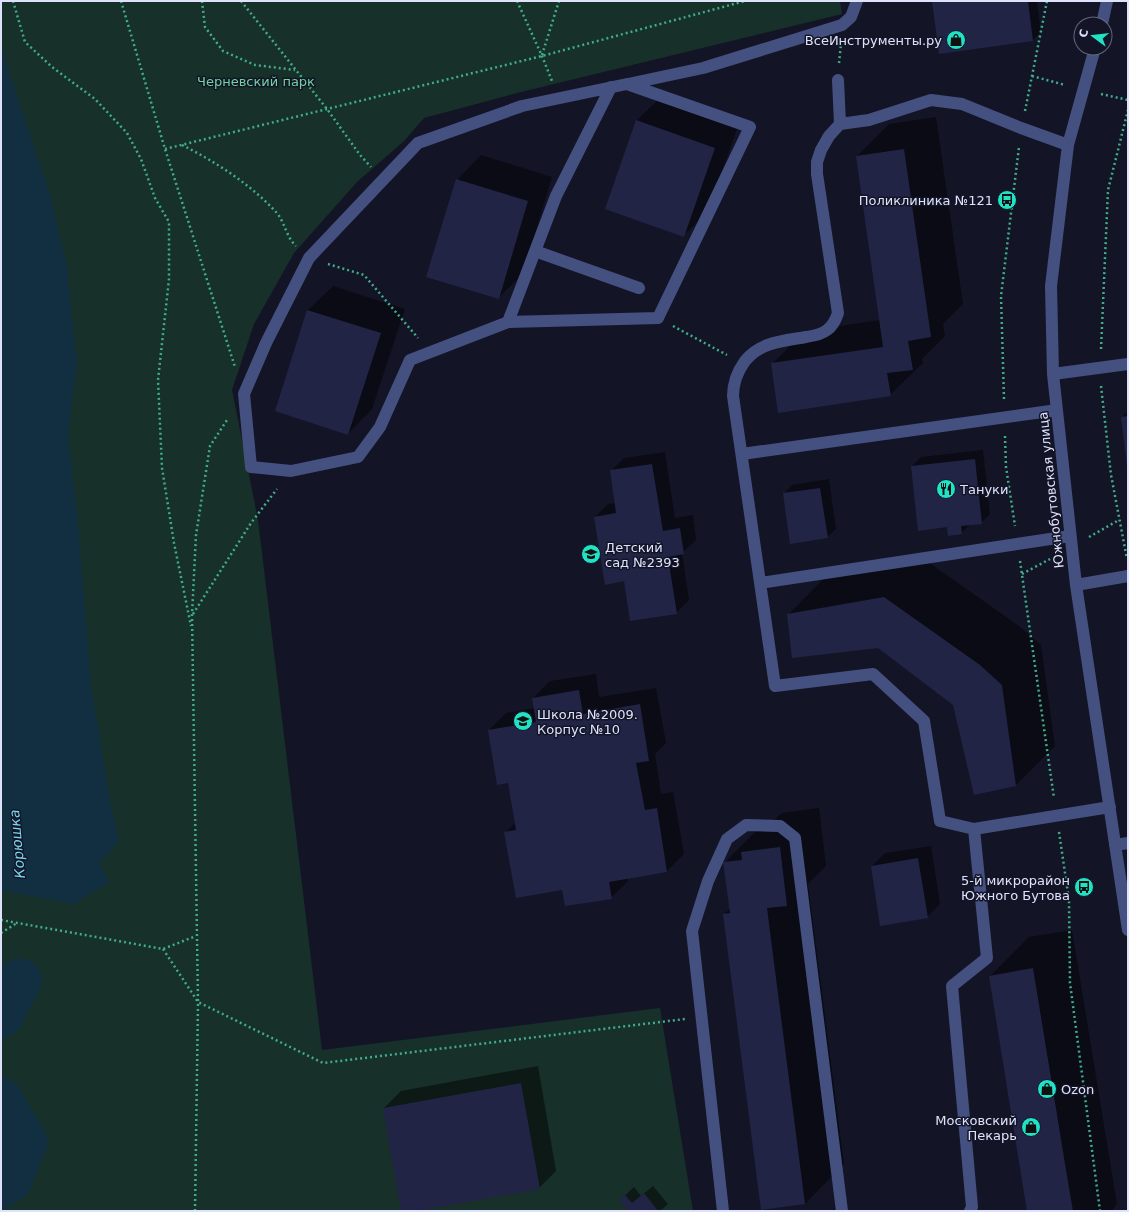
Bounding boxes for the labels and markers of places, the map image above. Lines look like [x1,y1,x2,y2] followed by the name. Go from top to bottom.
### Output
[945,29,967,51] shop icon: ВсеИнструменты.ру
[805,33,942,48] place label: ВсеИнструменты.ру
[996,189,1018,211] bus stop icon: Поликлиника №121
[859,193,993,208] place label: Поликлиника №121
[935,478,957,500] restaurant icon: Тануки
[959,482,1008,497] place label: Тануки
[605,540,680,570] place label: Детский сад №2393
[580,543,602,565] school or university icon: Детский сад №2393
[537,707,638,737] place label: Школа №2009. Корпус №10
[512,710,534,732] school or university icon: Школа №2009. Корпус №10
[961,873,1070,903] place label: 5-й микрорайон Южного Бутова
[1073,876,1095,898] bus stop icon: 5-й микрорайон Южного Бутова
[1036,1078,1058,1100] shop icon: Ozon
[1061,1082,1094,1097] place label: Ozon
[935,1113,1017,1143] place label: Московский Пекарь
[1020,1116,1042,1138] shop icon: Московский Пекарь

